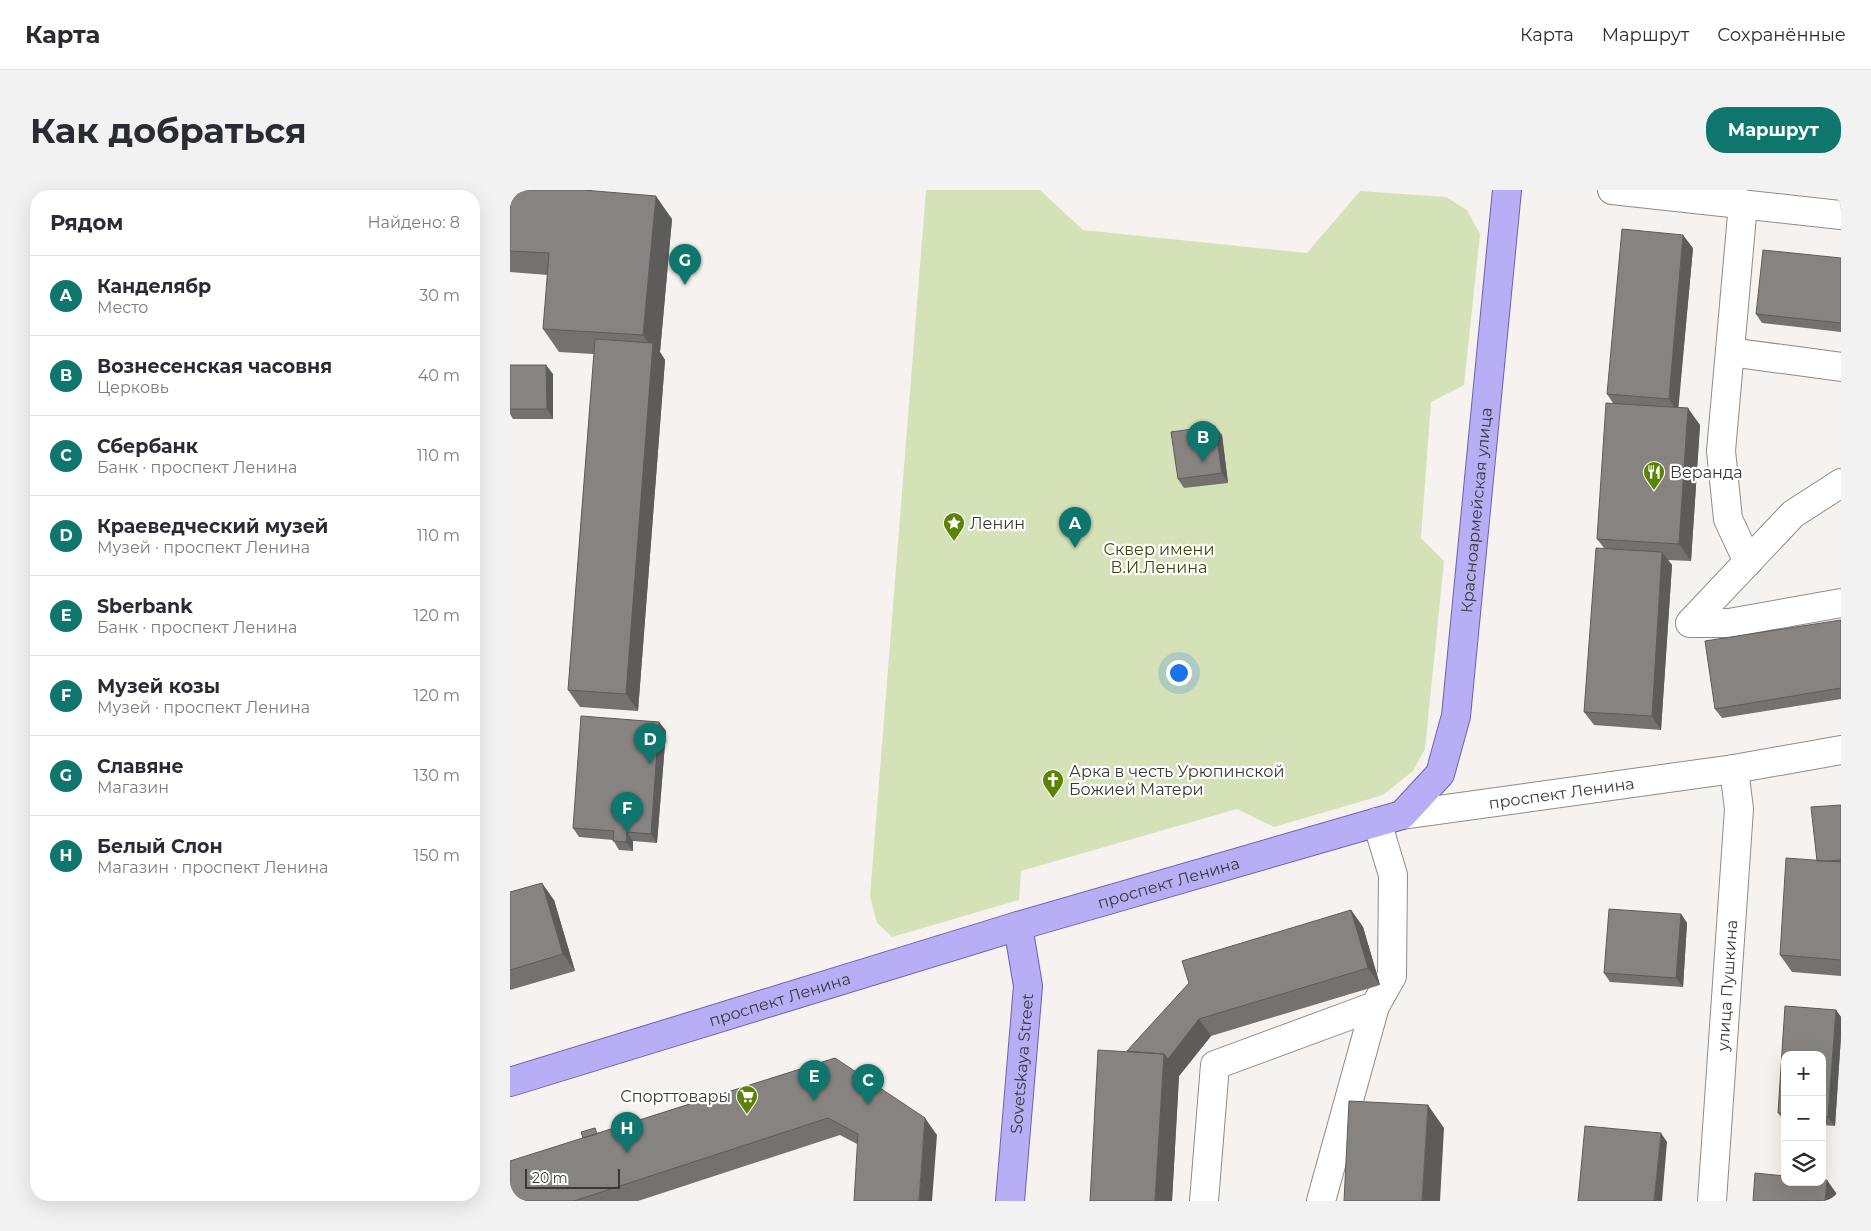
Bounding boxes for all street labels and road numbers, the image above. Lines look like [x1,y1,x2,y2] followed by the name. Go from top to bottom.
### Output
[1457,406,1495,614] street label: Красноармейская улица
[1487,773,1636,812] street label: проспект Ленина
[1095,853,1242,912] street label: проспект Ленина
[1713,919,1741,1053] street label: улица Пушкина
[707,969,853,1030] street label: проспект Ленина
[1006,992,1037,1135] street label: Sovetskaya Street

